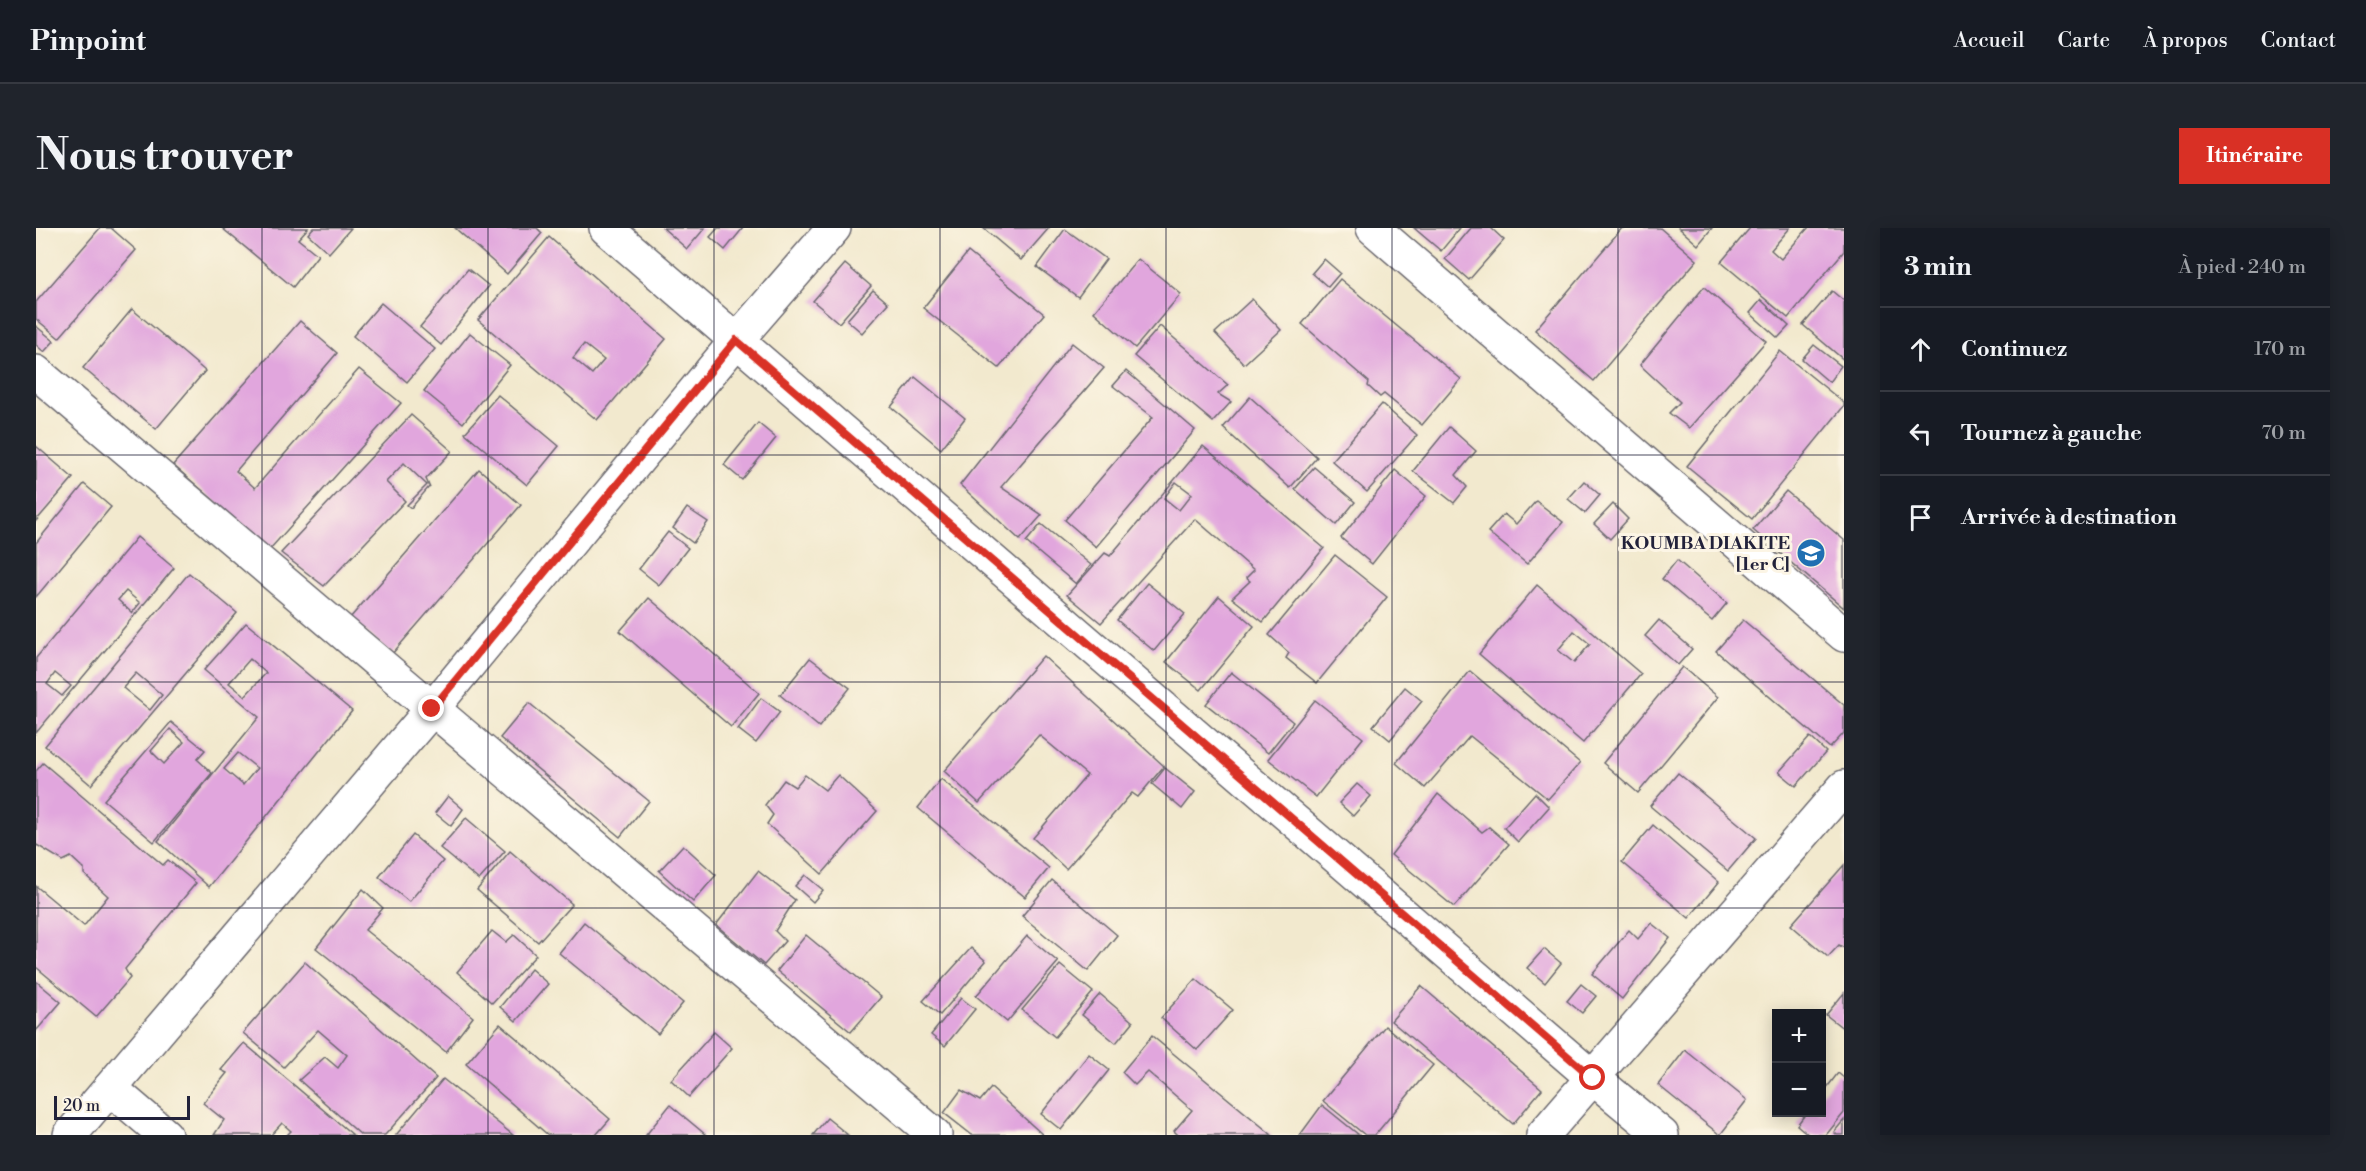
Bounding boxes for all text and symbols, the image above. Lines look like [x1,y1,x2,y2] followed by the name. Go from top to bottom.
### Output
[30,24,146,59] text: Pinpoint
[1954,28,2025,54] text: Accueil
[2058,28,2110,54] text: Carte
[2143,28,2228,54] text: À propos
[2261,28,2336,54] text: Contact
[2179,128,2330,184] button: Itinéraire
[36,130,294,183] text: Nous trouver
[1904,251,1972,283] text: 3 min
[2179,255,2306,280] text: À pied · 240 m
[1904,333,1937,366] icon: ahead
[1961,336,2067,363] text: Continuez
[2254,337,2306,362] text: 170 m
[1904,417,1937,450] icon: left
[1961,420,2142,447] text: Tournez à gauche
[2262,421,2306,446] text: 70 m
[1904,501,1937,534] icon: arrive
[1961,504,2177,531] text: Arrivée à destination
[1621,532,1790,576] place label: KOUMBA DIAKITE [1er C]
[1795,537,1827,569] school or university icon: KOUMBA DIAKITE [1er C]
[418,695,444,721] route end
[1772,1009,1826,1117] map controls
[1772,1009,1826,1063] button: +
[1772,1063,1826,1117] button: −
[1579,1064,1605,1090] route start
[54,1093,190,1120] scale bar
[63,1096,100,1116] text: 20 m

